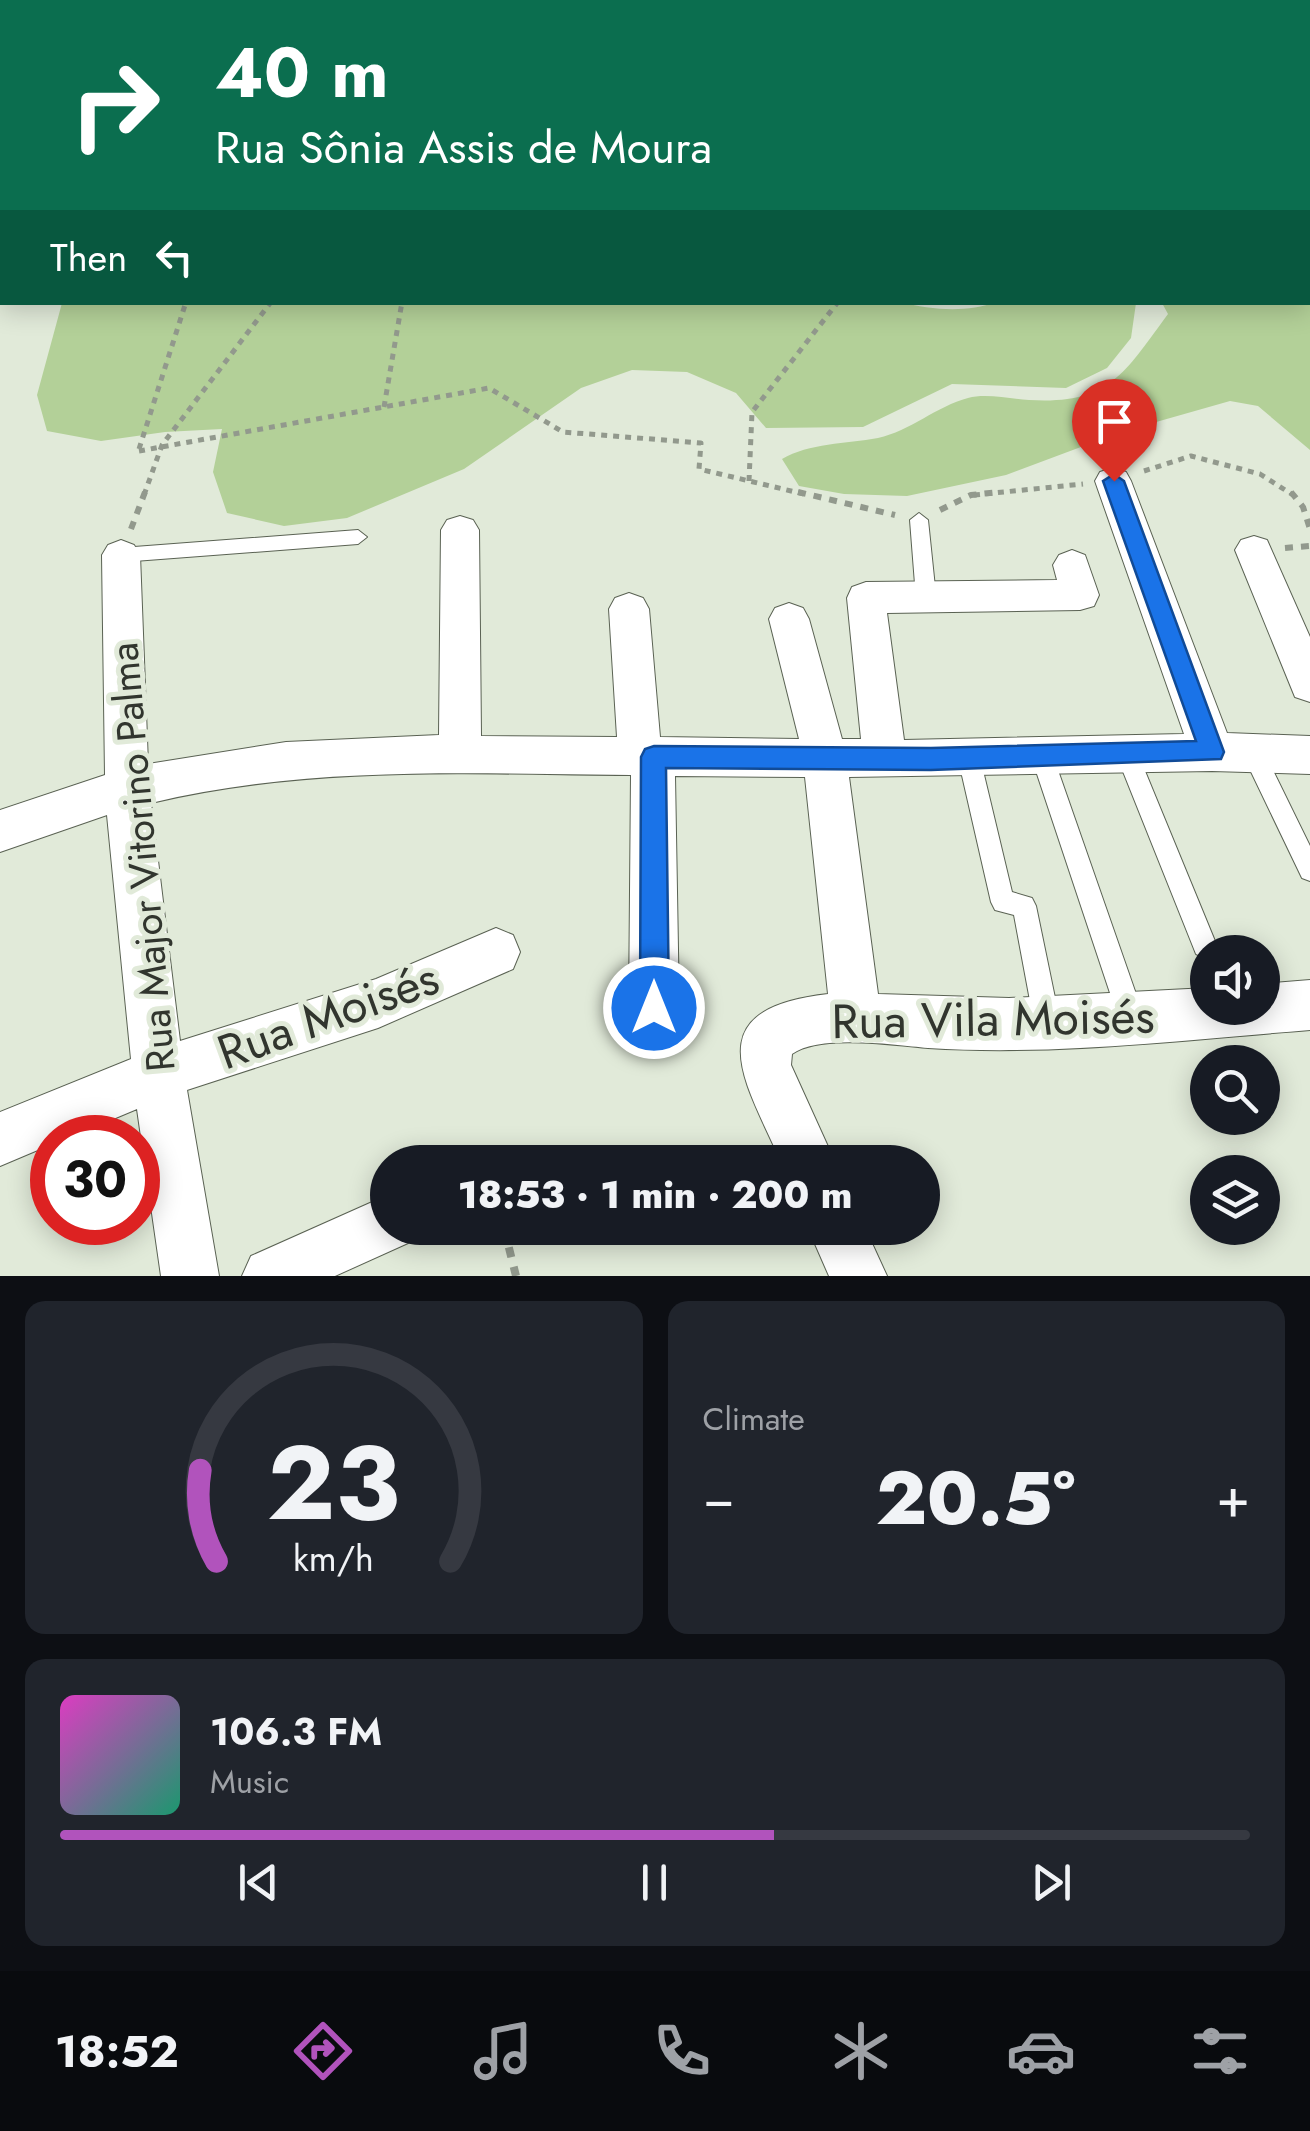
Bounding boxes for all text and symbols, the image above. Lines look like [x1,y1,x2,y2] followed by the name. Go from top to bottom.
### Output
[215,22,389,123] text: 40 m
[50,40,180,170] icon: right
[215,115,712,180] text: Rua Sônia Assis de Moura
[50,230,127,285] text: Then
[147,230,202,285] icon: left
[1072,379,1157,482] pin
[1087,394,1142,449] icon: arrive
[94,640,190,1074] street label: Rua Major Vitorino Palma
[1190,935,1280,1245] map controls
[1190,935,1280,1025] button: sound
[208,943,448,1087] street label: Rua Moisés
[602,956,706,1060] position arrow
[831,982,1155,1056] street label: Rua Vila Moisés
[1190,1045,1280,1135] button: search
[30,1115,160,1245] speed limit sign: 30
[1190,1155,1280,1245] button: layers
[458,1167,852,1222] text: 18:53 · 1 min · 200 m
[703,1396,805,1442] text: Climate
[267,1408,400,1558] text: 23
[876,1444,1075,1552] text: 20.5°
[703,1458,735,1538] text: −
[1216,1458,1250,1538] text: +
[293,1533,374,1584] text: km/h
[210,1704,382,1759] text: 106.3 FM
[210,1759,289,1805] text: Music
[231,1855,286,1910] icon: previous
[627,1855,682,1910] icon: pause
[1024,1855,1079,1910] icon: next
[288,2016,358,2086] icon: directions
[468,2016,538,2086] icon: music
[647,2016,717,2086] icon: phone
[826,2016,896,2086] icon: climate
[1006,2016,1076,2086] icon: car
[1185,2016,1255,2086] icon: filters
[55,2019,179,2084] text: 18:52

